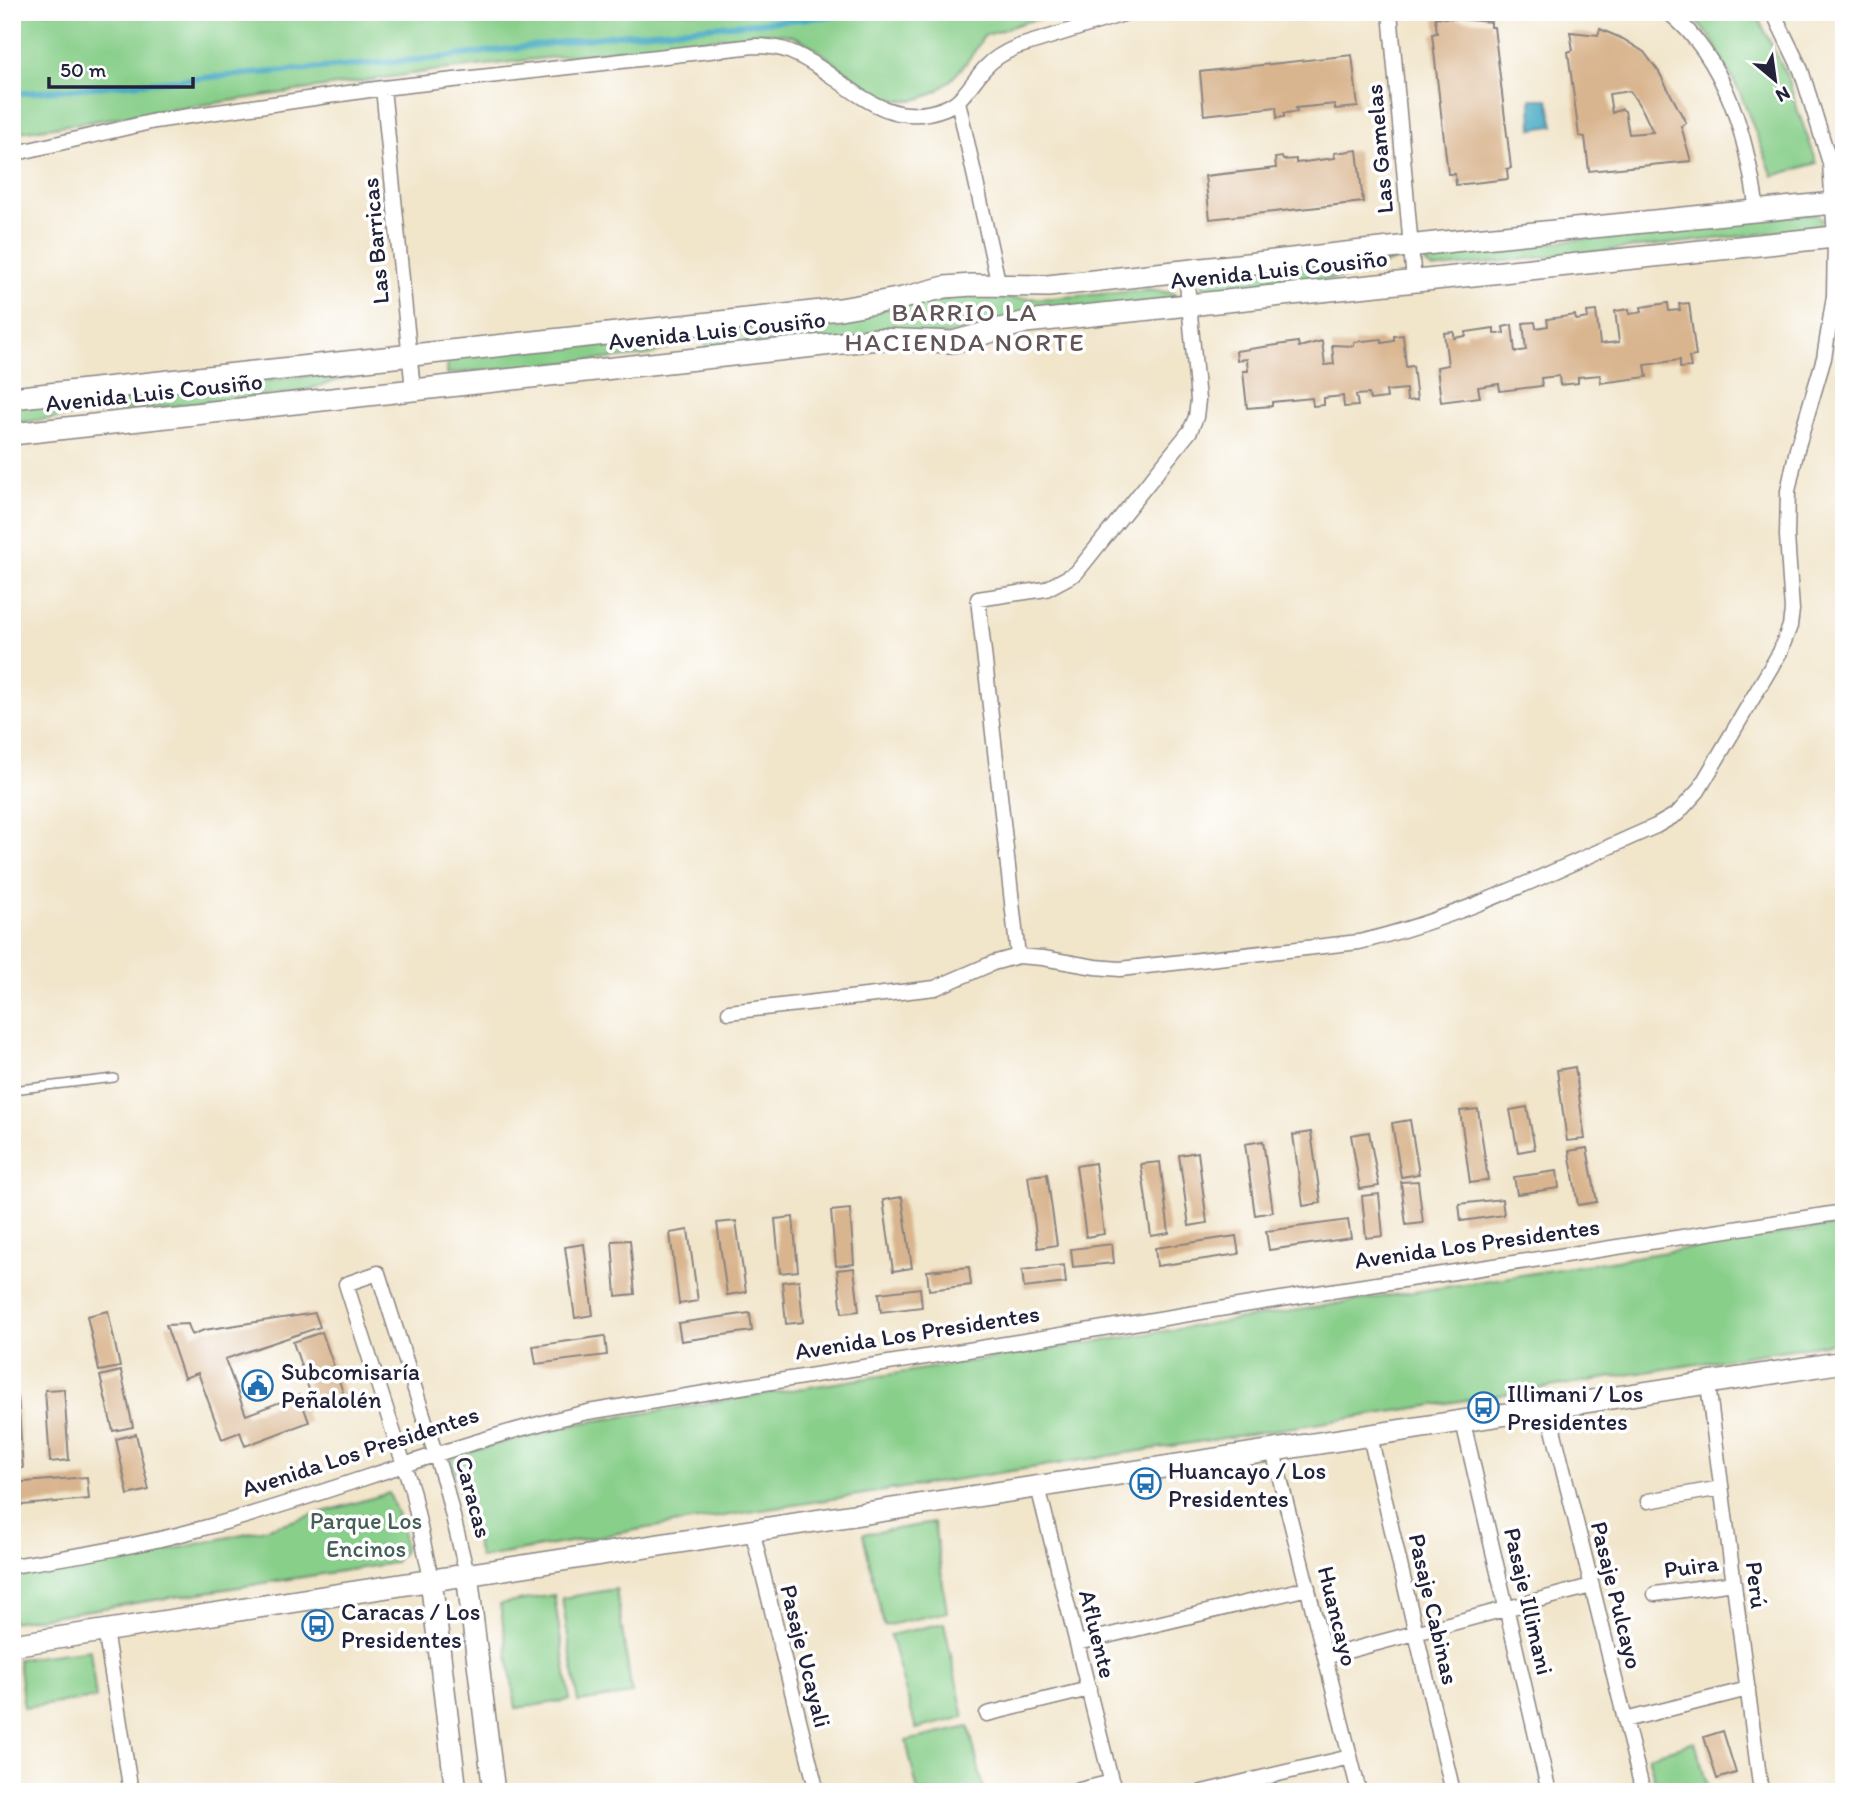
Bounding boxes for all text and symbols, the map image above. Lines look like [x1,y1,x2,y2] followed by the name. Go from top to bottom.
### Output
[49,46,192,90] scale bar
[1741,46,1811,116] north arrow
[60,57,107,82] text: 50 m
[1772,81,1794,108] text: N
[1359,83,1399,215] street label: Las Gamelas
[355,177,395,305] street label: Las Barricas
[1169,243,1389,295] street label: Avenida Luis Cousiño
[844,296,1086,358] district label: BARRIO LA HACIENDA NORTE
[607,304,827,356] street label: Avenida Luis Cousiño
[44,366,264,418] street label: Avenida Luis Cousiño
[1352,1211,1602,1275] street label: Avenida Los Presidentes
[793,1298,1041,1366] street label: Avenida Los Presidentes
[281,1357,420,1414] place label: Subcomisaría Peñalolén
[241,1368,275,1402] public building icon: Subcomisaría Peñalolén
[1507,1379,1643,1436] place label: Illimani / Los Presidentes
[1467,1390,1501,1424] bus stop icon: Illimani / Los Presidentes
[238,1399,482,1503] street label: Avenida Los Presidentes
[449,1453,499,1541] street label: Caracas
[1168,1456,1326,1513] place label: Huancayo / Los Presidentes
[1128,1467,1162,1501] bus stop icon: Huancayo / Los Presidentes
[310,1506,422,1563] park label: Parque Los Encinos
[1585,1518,1649,1672] street label: Pasaje Pulcayo
[1498,1524,1560,1678] street label: Pasaje Illimani
[1403,1531,1465,1687] street label: Pasaje Cabinas
[1662,1548,1721,1584] street label: Puira
[1740,1560,1774,1610] street label: Perú
[1312,1563,1364,1669] street label: Huancayo
[774,1582,838,1730] street label: Pasaje Ucayali
[1073,1587,1123,1681] street label: Afluente
[341,1597,480,1654] place label: Caracas / Los Presidentes
[301,1608,335,1642] bus stop icon: Caracas / Los Presidentes

